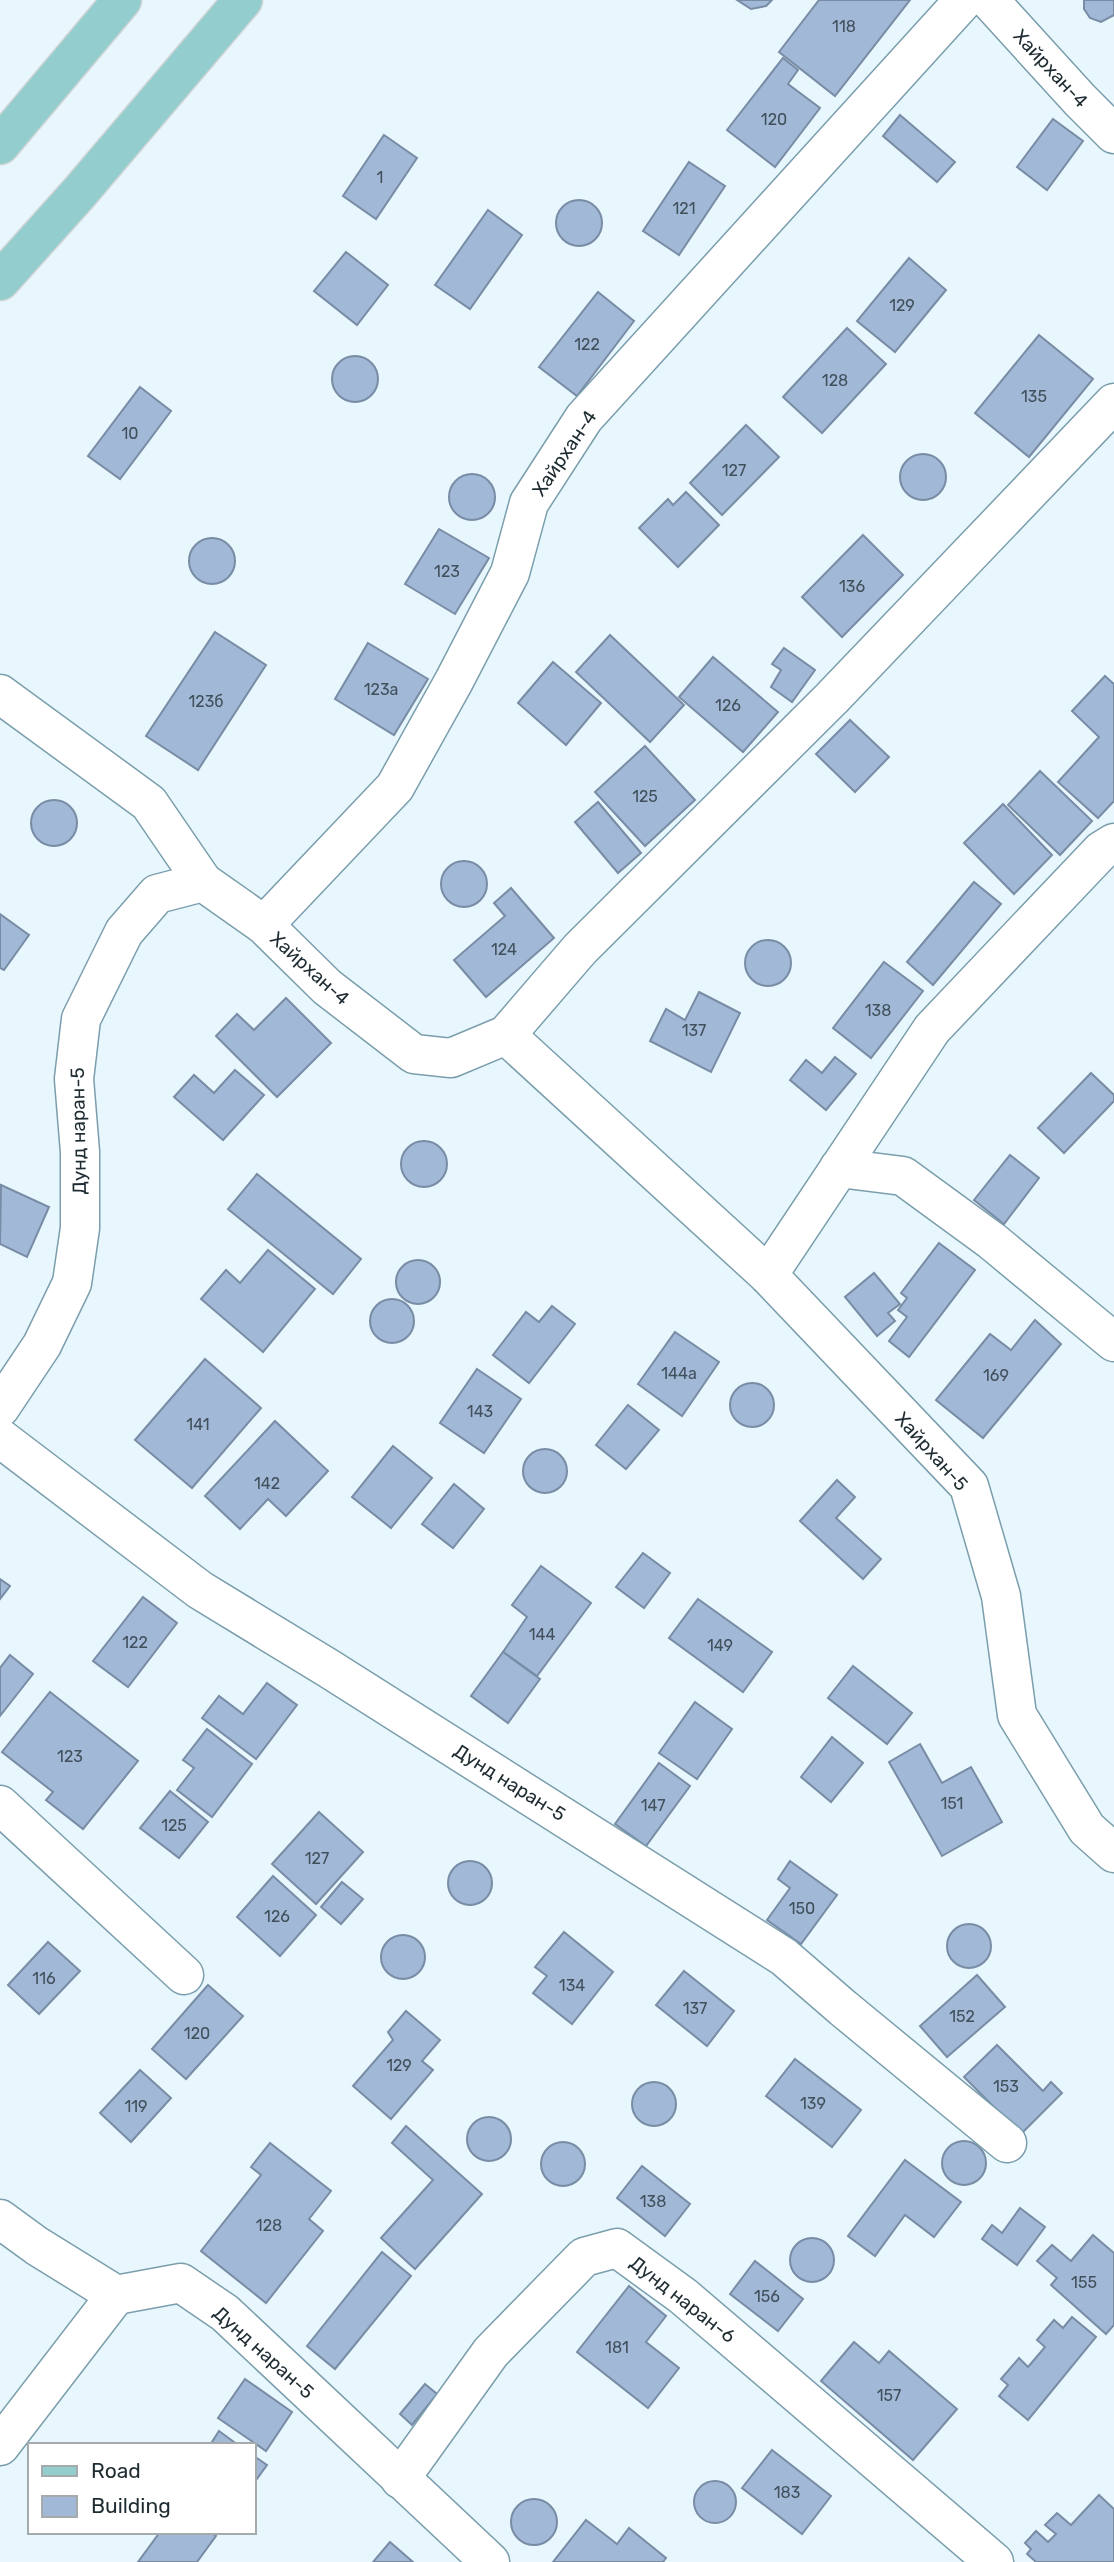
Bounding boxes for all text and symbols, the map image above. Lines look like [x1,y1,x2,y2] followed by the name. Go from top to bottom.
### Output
[832,17,856,36] house number: 118
[1009,24,1093,112] street label: Хайрхан-4
[761,110,787,129] house number: 120
[377,168,383,187] house number: 1
[672,199,696,218] house number: 121
[889,296,915,315] house number: 129
[574,335,600,354] house number: 122
[822,371,848,390] house number: 128
[1021,387,1047,406] house number: 135
[527,406,602,501] street label: Хайрхан-4
[121,424,139,443] house number: 10
[722,461,746,480] house number: 127
[434,562,460,581] house number: 123
[839,577,865,596] house number: 136
[364,680,398,699] house number: 123а
[188,692,224,711] house number: 123б
[715,696,741,715] house number: 126
[632,787,658,806] house number: 125
[265,927,354,1010] street label: Хайрхан-4
[491,940,517,959] house number: 124
[865,1001,891,1020] house number: 138
[682,1021,706,1040] house number: 137
[66,1067,91,1195] street label: Дунд наран-5
[661,1364,697,1383] house number: 144а
[983,1366,1009,1385] house number: 169
[467,1402,493,1421] house number: 143
[890,1407,973,1495] street label: Хайрхан-5
[186,1415,210,1434] house number: 141
[254,1474,280,1493] house number: 142
[529,1625,555,1644] house number: 144
[122,1633,148,1652] house number: 122
[707,1636,733,1655] house number: 149
[450,1739,570,1826] street label: Дунд наран-5
[57,1747,83,1766] house number: 123
[941,1794,963,1813] house number: 151
[641,1796,665,1815] house number: 147
[161,1816,187,1835] house number: 125
[305,1849,329,1868] house number: 127
[789,1899,815,1918] house number: 150
[264,1907,290,1926] house number: 126
[32,1969,56,1988] house number: 116
[559,1976,585,1995] house number: 134
[683,1999,707,2018] house number: 137
[949,2007,975,2026] house number: 152
[184,2024,210,2043] house number: 120
[386,2056,412,2075] house number: 129
[993,2077,1019,2096] house number: 153
[800,2094,826,2113] house number: 139
[124,2097,148,2116] house number: 119
[640,2192,666,2211] house number: 138
[256,2216,282,2235] house number: 128
[625,2251,740,2348] street label: Дунд наран-6
[1071,2273,1097,2292] house number: 155
[754,2287,780,2306] house number: 156
[209,2301,319,2403] street label: Дунд наран-5
[605,2338,629,2357] house number: 181
[877,2386,901,2405] house number: 157
[28,2443,256,2534] legend
[91,2458,141,2483] text: Road
[774,2483,800,2502] house number: 183
[91,2493,171,2518] text: Building

